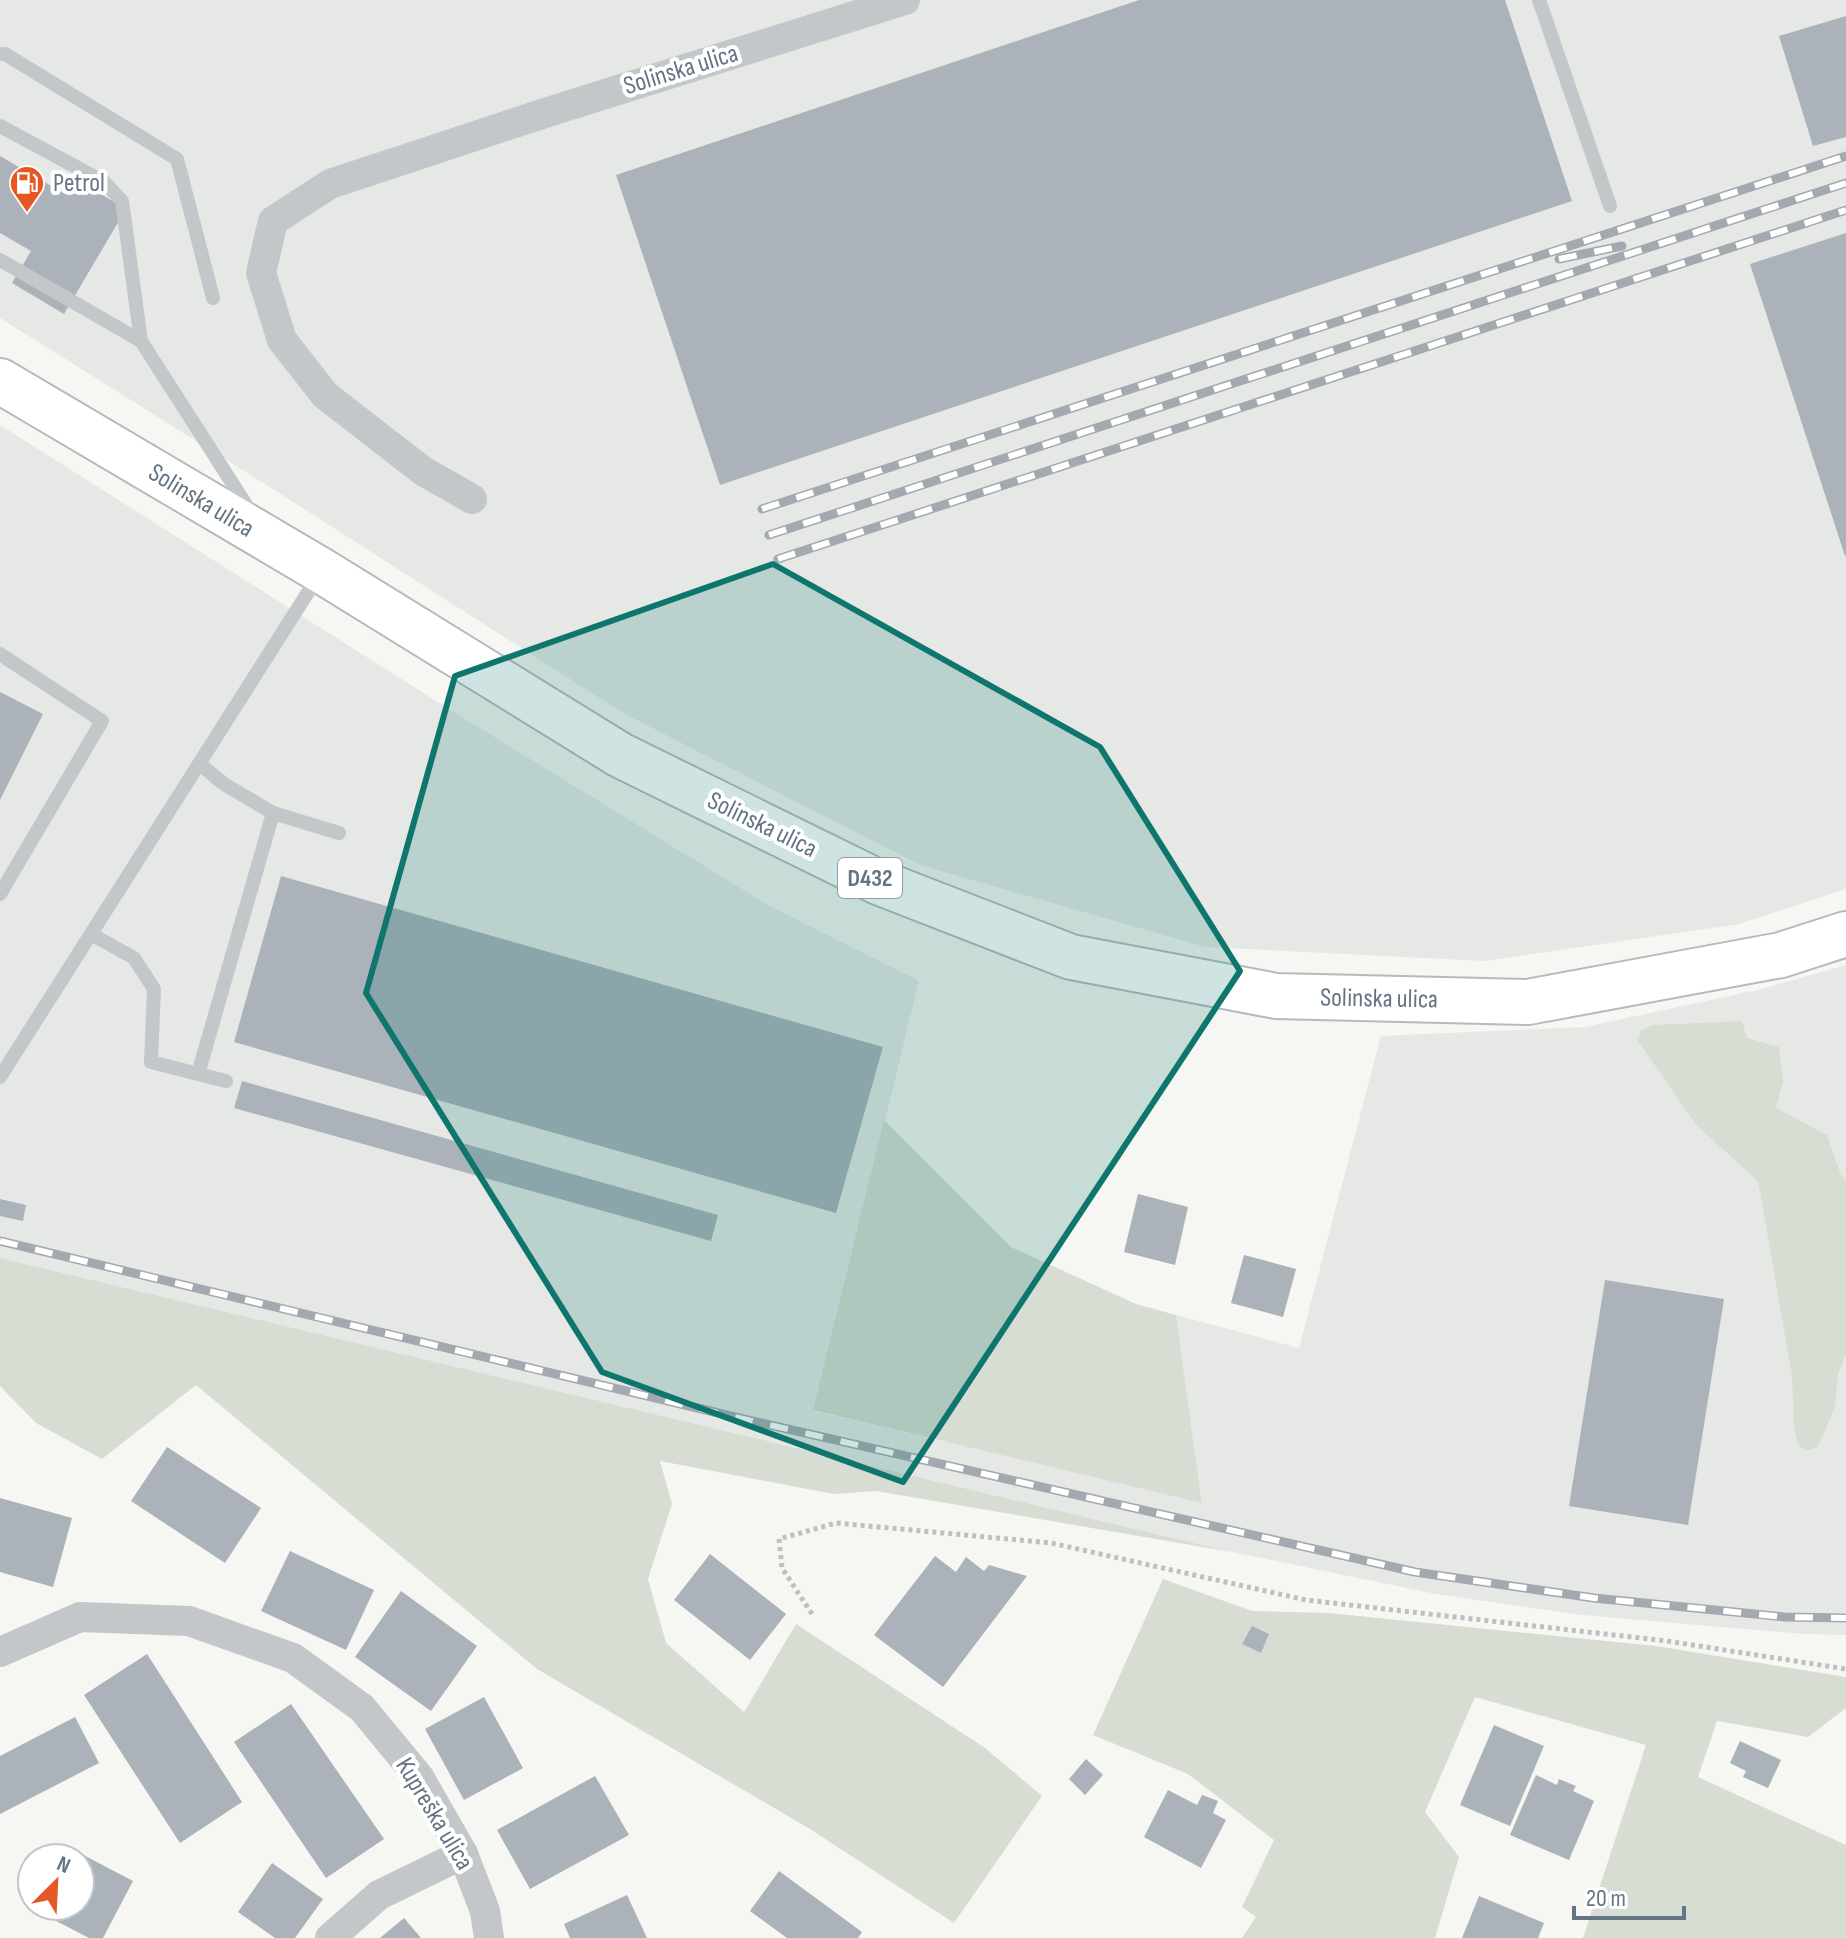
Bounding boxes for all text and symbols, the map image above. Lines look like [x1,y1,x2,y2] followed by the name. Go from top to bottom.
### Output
[620,38,742,102] street label: Solinska ulica
[8,164,46,214] fuel station icon: Petrol
[53,168,105,199] place label: Petrol
[143,457,259,545] street label: Solinska ulica
[702,785,822,865] street label: Solinska ulica
[838,858,902,898] road number: D432
[1320,982,1438,1016] street label: Solinska ulica
[388,1752,480,1876] street label: Kupreška ulica
[16,1842,96,1922] north arrow
[53,1850,74,1880] text: N
[1574,1870,1684,1920] scale bar
[1586,1884,1626,1913] text: 20 m

